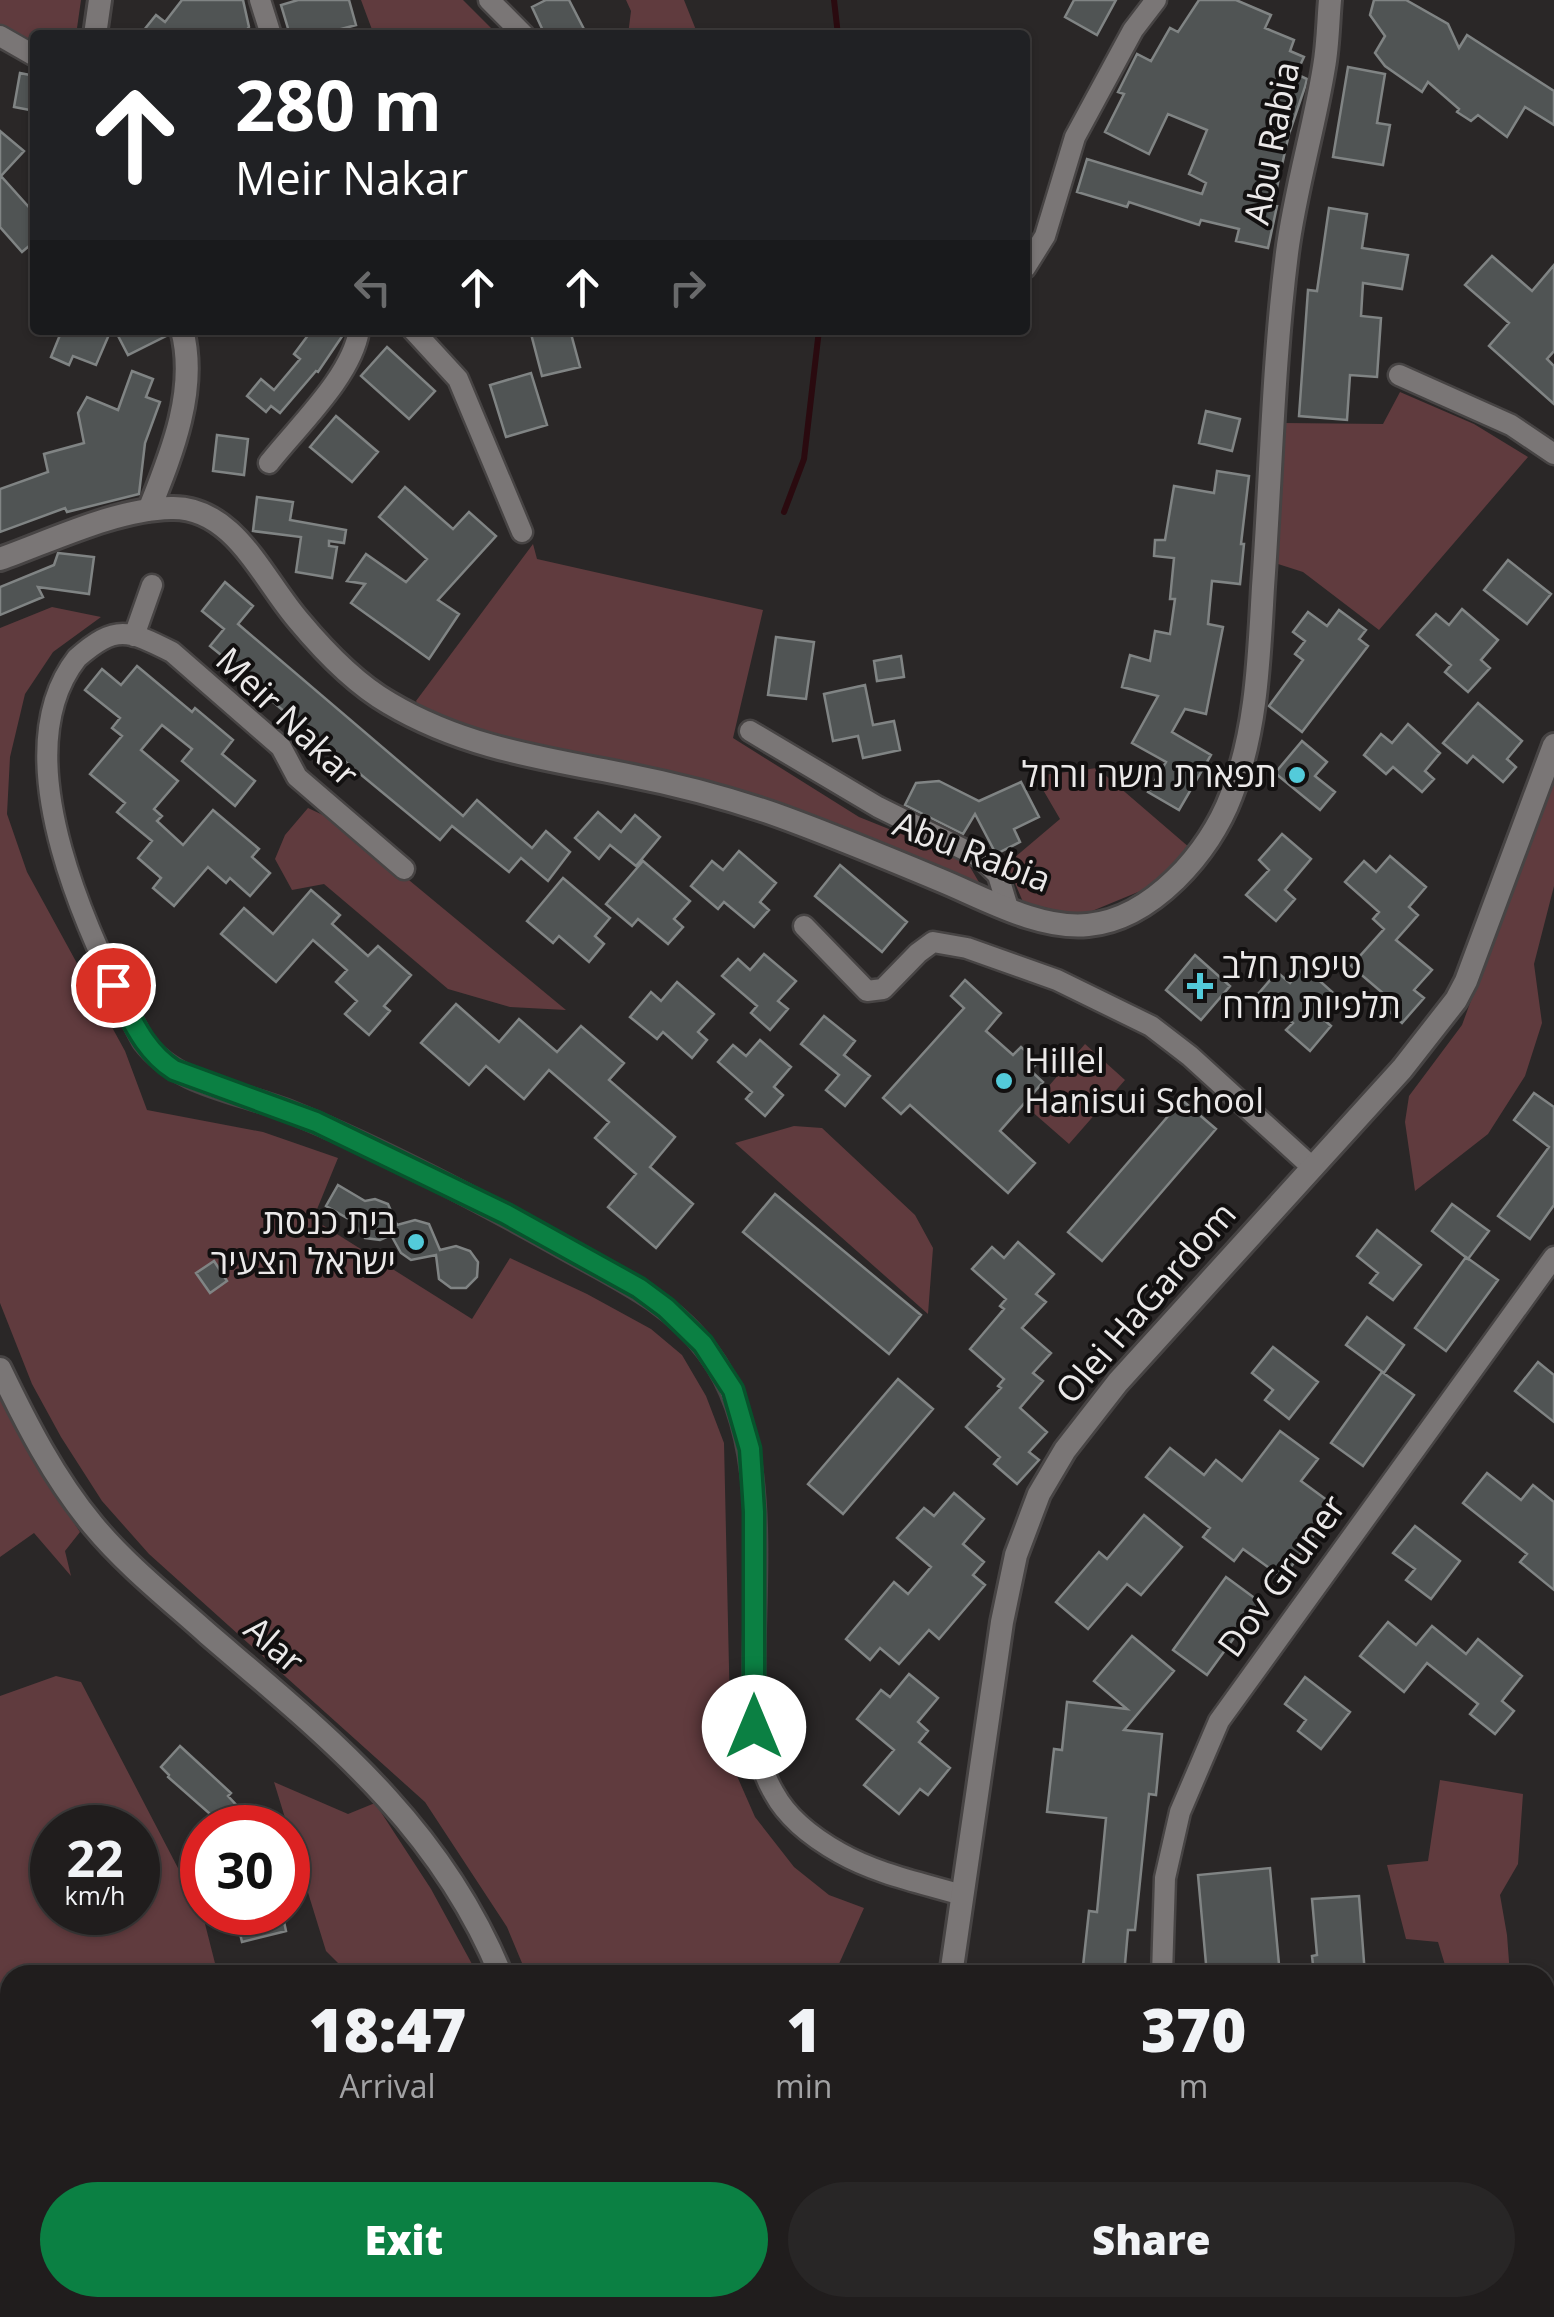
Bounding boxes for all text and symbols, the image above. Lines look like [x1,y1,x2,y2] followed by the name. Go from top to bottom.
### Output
[235,56,442,152] text: 280 m
[1232,57,1309,228] street label: Abu Rabia
[70,70,200,200] icon: ahead
[235,147,468,208] text: Meir Nakar
[345,260,400,315] icon: left
[450,260,505,315] icon: ahead
[555,260,610,315] icon: ahead
[660,260,715,315] icon: right
[207,636,370,796] street label: Meir Nakar
[1022,750,1277,797] place label: תפארת משה ורחל
[1286,764,1308,786] marker: תפארת משה ורחל
[887,799,1058,902] street label: Abu Rabia
[1222,941,1401,1028] place label: טיפת חלב תלפיות מזרח
[71,943,156,1028] pin
[86,958,141,1013] icon: arrive
[1187,973,1213,999] marker: טיפת חלב תלפיות מזרח
[1024,1036,1264,1123] place label: Hillel Hanisui School
[993,1070,1015,1092] marker: Hillel Hanisui School
[1044,1191,1246,1413] street label: Olei HaGardom
[211,1197,396,1284] place label: בית כנסת ישראל הצעיר
[405,1231,427,1253] marker: בית כנסת ישראל הצעיר
[1206,1485,1356,1666] street label: Dov Gruner
[235,1605,315,1683] street label: Alar
[702,1675,806,1779] position arrow
[180,1805,310,1935] speed limit sign: 30
[66,1824,124,1892] text: 22
[65,1878,125,1912] text: km/h
[309,1988,467,2070] text: 18:47
[786,1988,821,2070] text: 1
[1141,1988,1246,2070] text: 370
[339,2064,436,2107] text: Arrival
[775,2064,832,2107] text: min
[1179,2064,1208,2107] text: m
[40,2182,768,2297] button: Exit
[788,2182,1515,2297] button: Share

